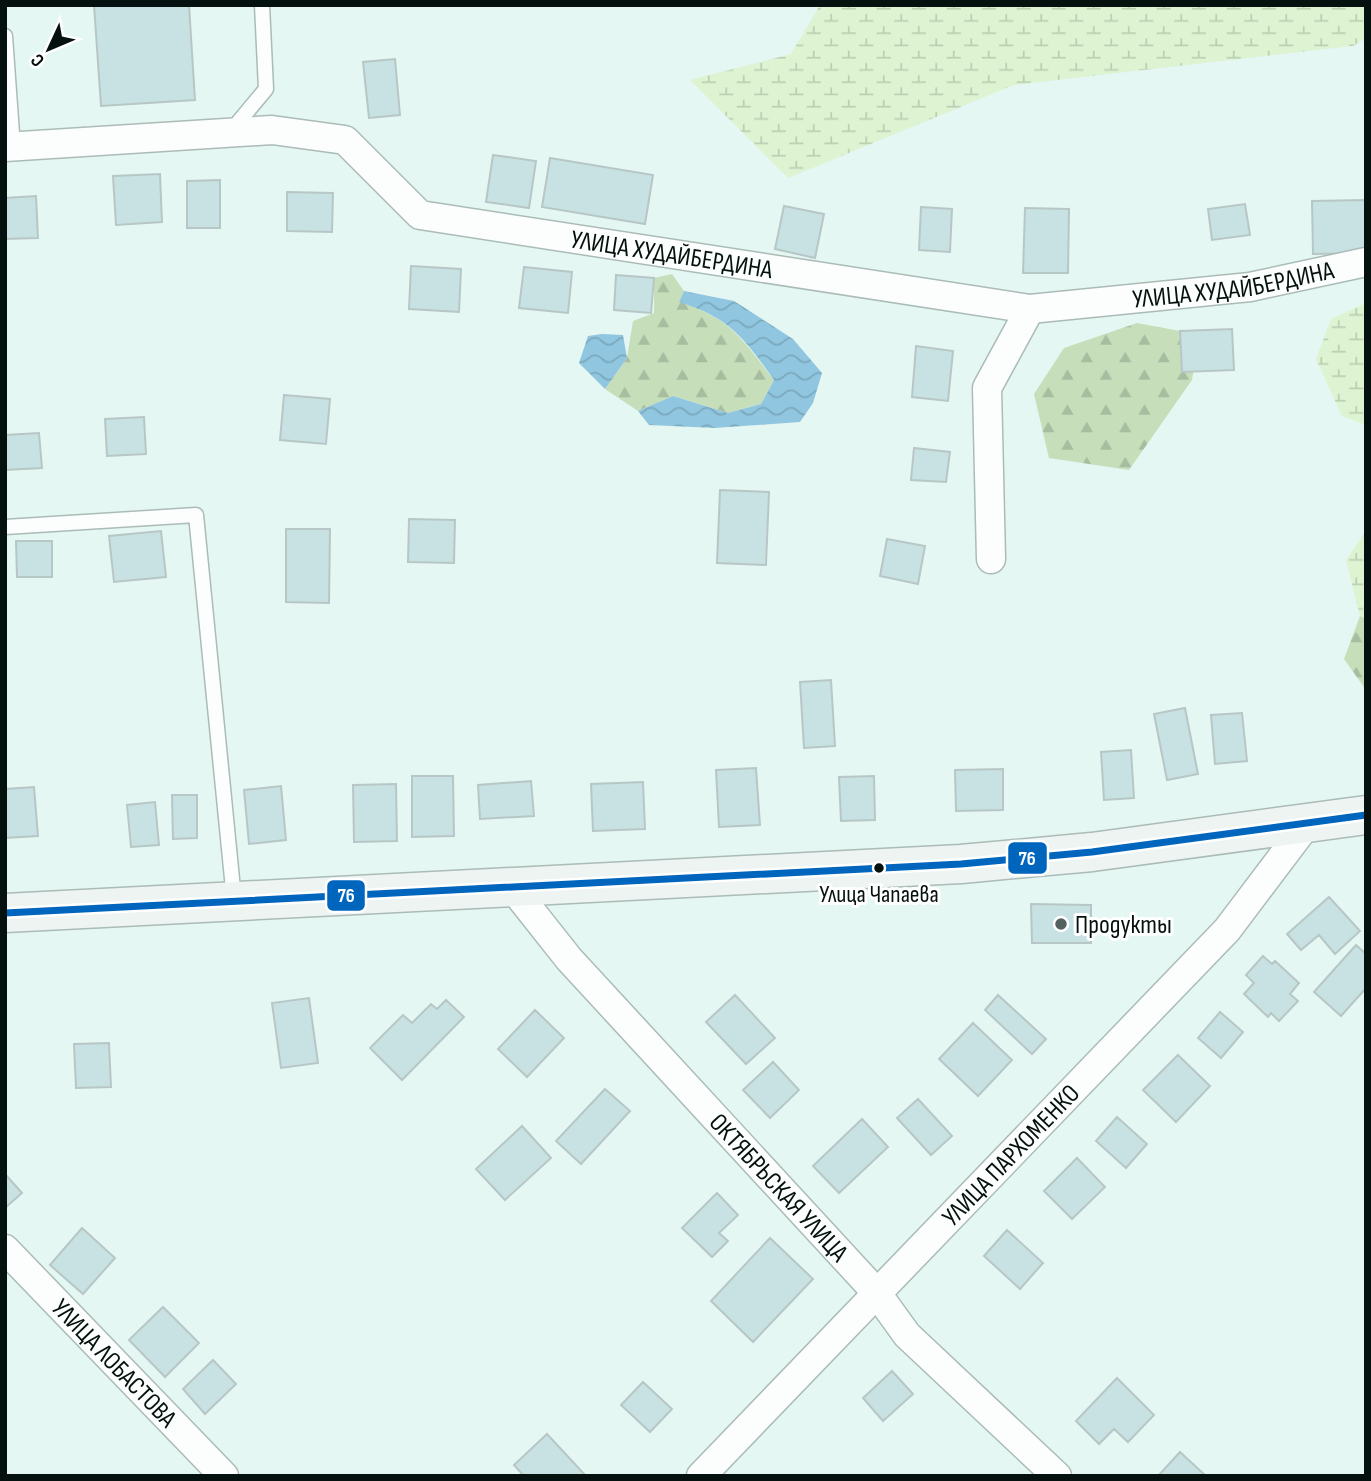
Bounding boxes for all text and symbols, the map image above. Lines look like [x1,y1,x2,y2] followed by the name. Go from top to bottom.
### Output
[14,14,84,84] north arrow
[26,48,50,71] text: С
[569,224,775,286] street label: УЛИЦА ХУДАЙБЕРДИНА
[1131,255,1338,316] street label: УЛИЦА ХУДАЙБЕРДИНА
[1007,841,1048,875] line badge: 76
[1018,848,1036,871] text: 76
[872,861,886,875] marker: Улица Чапаева
[326,879,366,912] line badge: 76
[819,880,939,909] place label: Улица Чапаева
[337,885,355,908] text: 76
[1075,910,1172,941] place label: Продукты
[1053,916,1069,932] marker: Продукты
[936,1079,1087,1233] street label: УЛИЦА ПАРХОМЕНКО
[702,1108,855,1269] street label: ОКТЯБРЬСКАЯ УЛИЦА
[45,1293,183,1435] street label: УЛИЦА ЛОБАСТОВА

